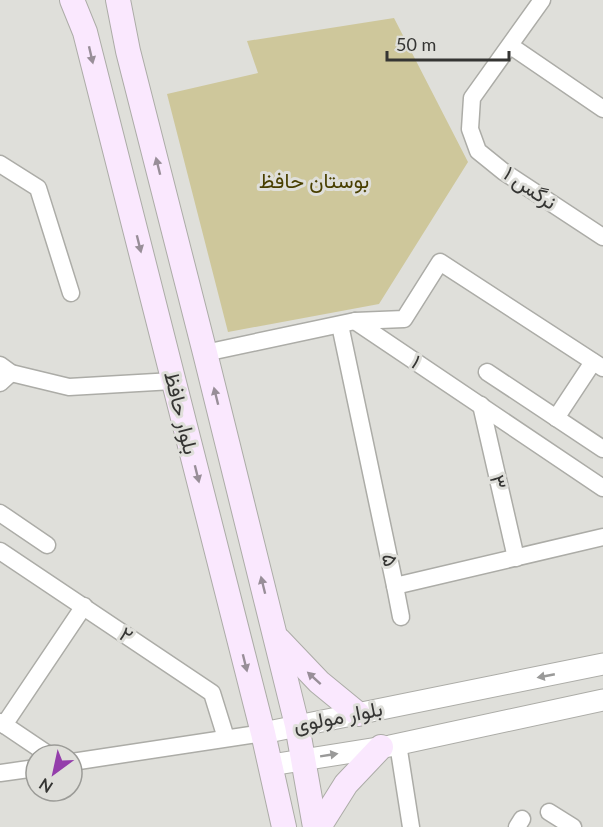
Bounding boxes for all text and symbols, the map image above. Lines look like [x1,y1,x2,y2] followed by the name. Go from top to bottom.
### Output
[387,24,508,62] scale bar
[396,33,436,55] text: 50 m
[86,46,96,65] one-way arrow
[152,157,162,175] one-way arrow
[498,160,562,215] street label: نرگس ۱
[259,167,369,194] park label: بوستان حافظ
[134,235,144,254] one-way arrow
[407,349,426,373] street label: ۱
[158,368,205,457] street label: بلوار حافظ
[211,387,221,405] one-way arrow
[193,465,202,483] one-way arrow
[486,472,513,491] street label: ۳
[378,551,405,568] street label: ۵
[257,576,267,594] one-way arrow
[115,620,138,647] street label: ۲
[241,654,250,672] one-way arrow
[307,672,322,685] one-way arrow
[536,672,555,681] one-way arrow
[291,695,385,738] street label: بلوار مولوی
[24,743,84,803] north arrow
[319,750,338,759] one-way arrow
[35,775,56,797] text: N

